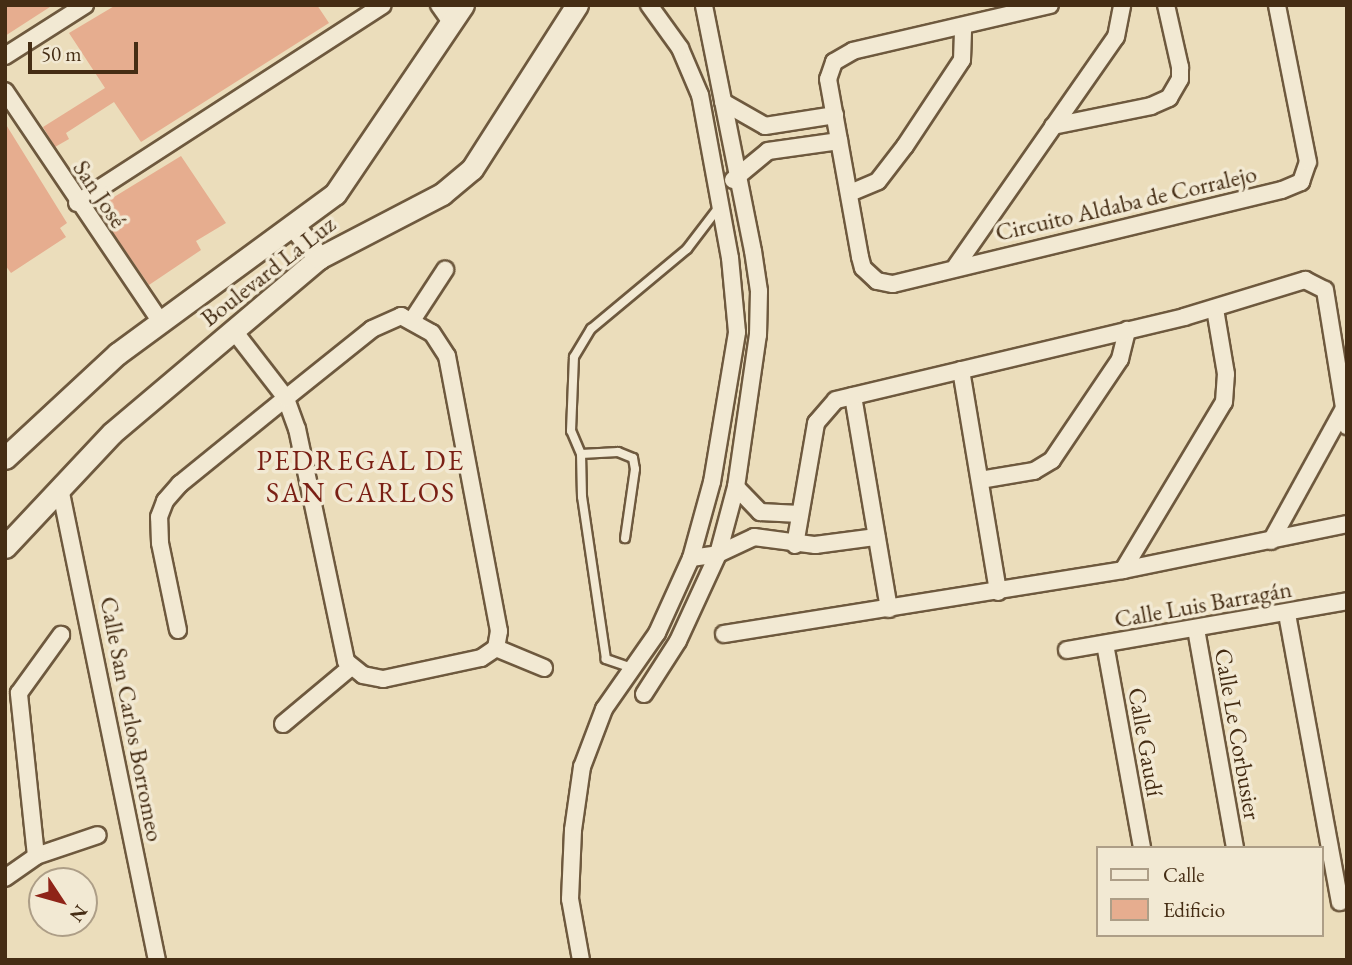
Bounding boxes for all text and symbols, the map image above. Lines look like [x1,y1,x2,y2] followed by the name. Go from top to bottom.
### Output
[32,28,142,72] scale bar
[41,40,82,67] text: 50 m
[67,155,133,233] street label: San José
[993,159,1259,247] street label: Circuito Aldaba de Corralejo
[195,210,341,332] street label: Boulevard La Luz
[258,443,464,509] district label: PEDREGAL DE SAN CARLOS
[1112,574,1294,634] street label: Calle Luis Barragán
[94,594,170,844] street label: Calle San Carlos Borromeo
[1209,646,1267,822] street label: Calle Le Corbusier
[1122,685,1170,799] street label: Calle Gaudí
[1096,846,1324,937] legend
[1163,861,1205,888] text: Calle
[28,867,98,937] north arrow
[1163,896,1225,923] text: Edificio
[64,900,93,927] text: N

